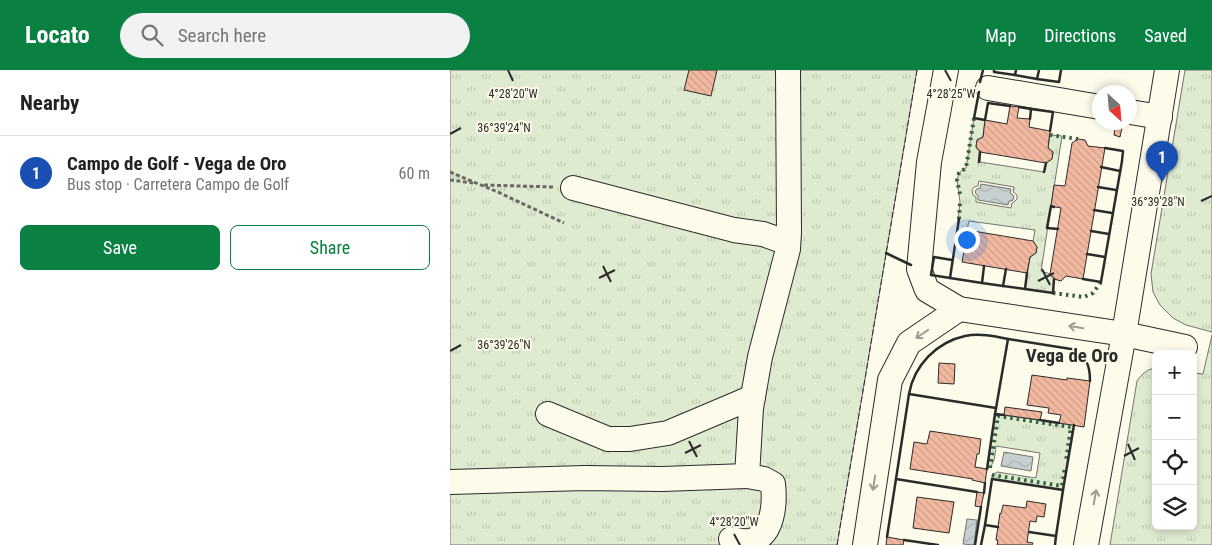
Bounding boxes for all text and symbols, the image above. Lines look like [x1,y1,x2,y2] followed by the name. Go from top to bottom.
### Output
[120,13,470,58] search box
[25,21,90,49] text: Locato
[138,21,166,49] icon: search
[178,24,266,47] text: Search here
[985,25,1016,46] text: Map
[1044,25,1116,46] text: Directions
[1144,25,1187,46] text: Saved
[1092,85,1137,130] north arrow
[488,87,538,101] text: 4°28'20"W
[926,87,976,101] text: 4°28'25"W
[20,91,79,115] text: Nearby
[477,121,531,135] text: 36°39'24"N
[1146,141,1178,182] pin: 1
[67,152,287,175] text: Campo de Golf - Vega de Oro
[32,164,40,183] text: 1
[398,164,430,183] text: 60 m
[67,175,289,194] text: Bus stop · Carretera Campo de Golf
[1131,195,1185,209] text: 36°39'28"N
[20,225,220,270] button: Save
[230,225,430,270] button: Share
[954,227,980,253] your location
[1068,321,1084,331] one-way arrow
[916,329,930,339] one-way arrow
[477,338,531,352] text: 36°39'26"N
[1026,344,1118,367] district label: Vega de Oro
[1152,350,1197,530] map controls
[1152,350,1197,395] button: +
[1152,395,1197,440] button: −
[1152,440,1197,485] button: locate
[869,475,879,491] one-way arrow
[1152,485,1197,530] button: layers
[1090,489,1100,505] one-way arrow
[709,515,759,529] text: 4°28'20"W

